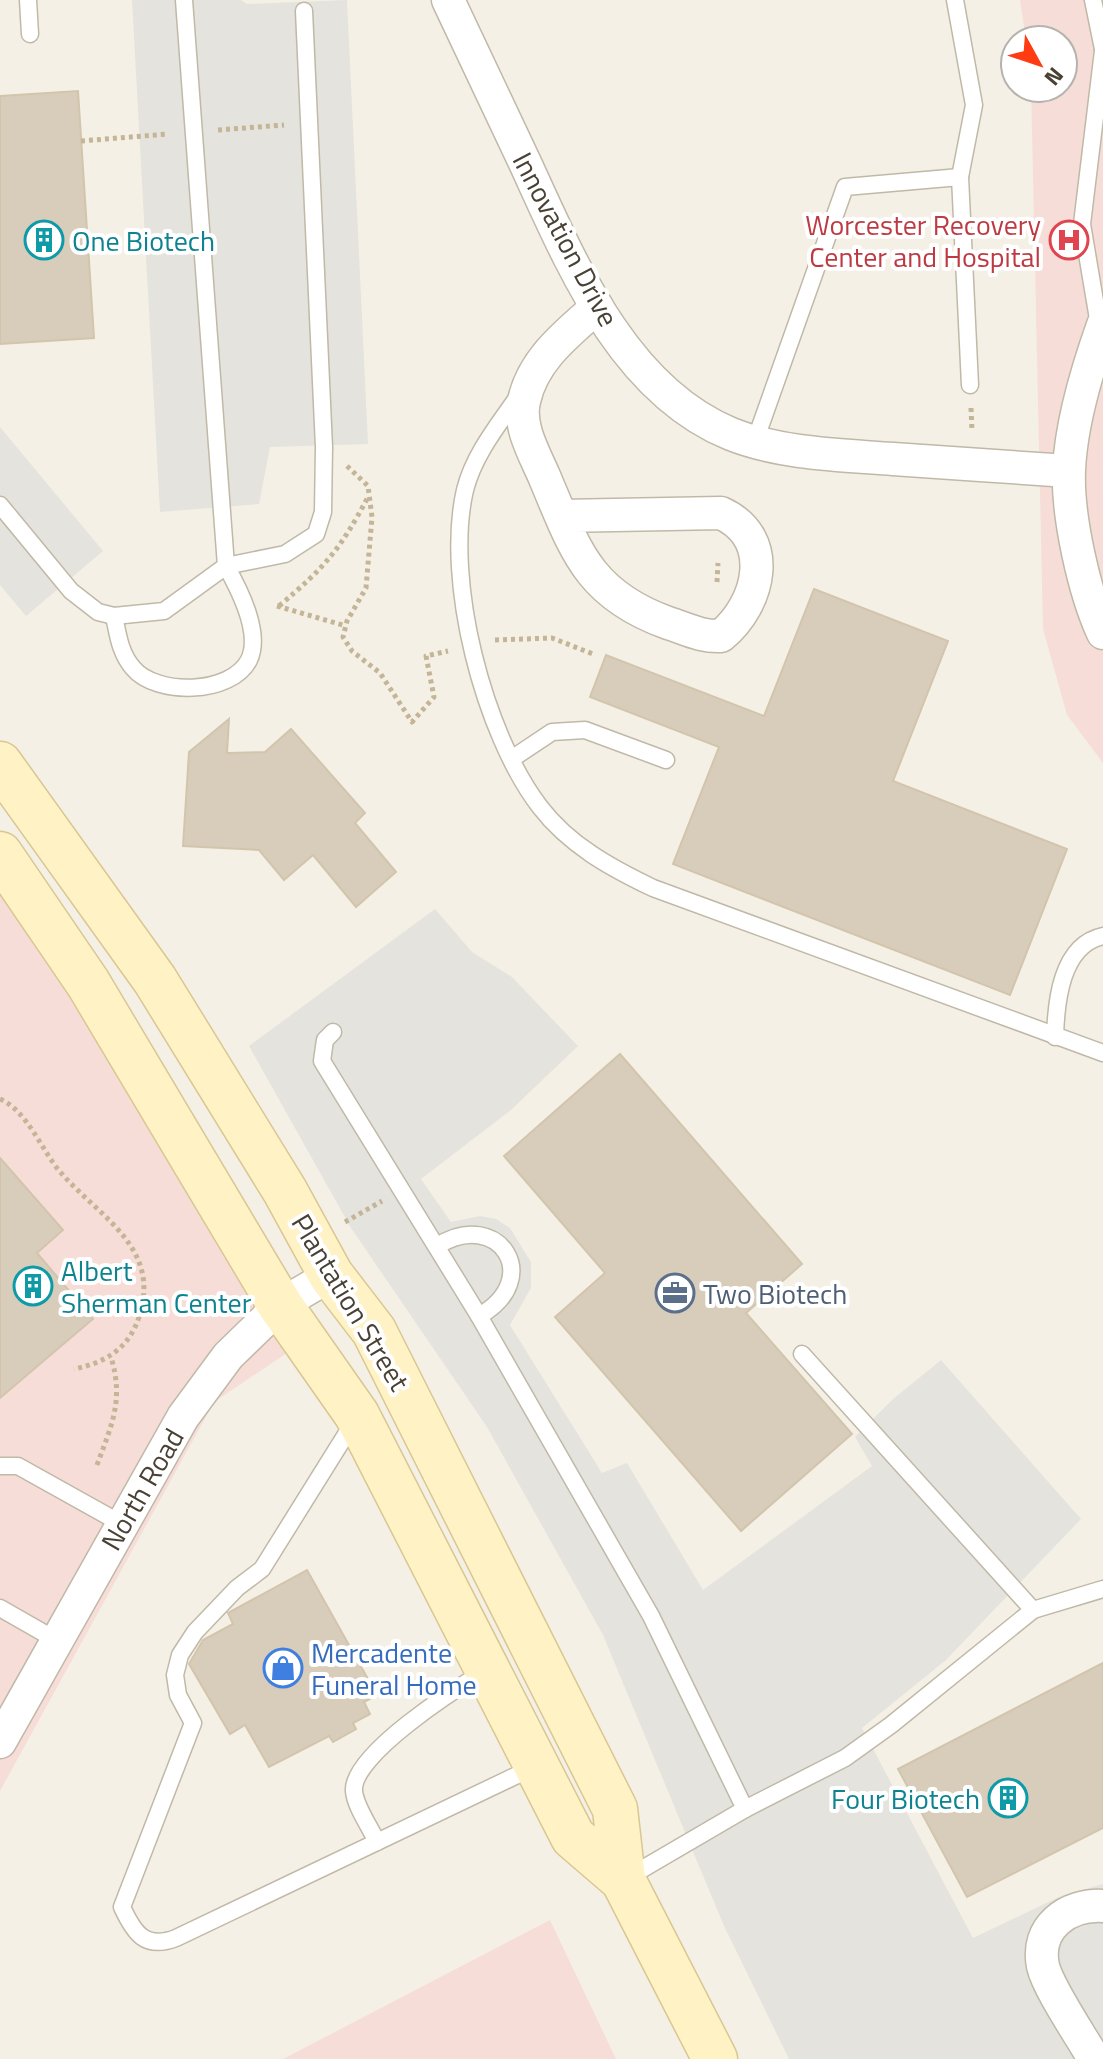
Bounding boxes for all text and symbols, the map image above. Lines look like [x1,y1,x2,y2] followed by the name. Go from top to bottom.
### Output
[999,24,1079,104] north arrow
[1036,60,1072,94] text: N
[502,144,630,334] street label: Innovation Drive
[805,203,1041,278] place label: Worcester Recovery Center and Hospital
[23,219,65,261] building icon: One Biotech
[72,219,215,262] place label: One Biotech
[1048,219,1090,261] hospital icon: Worcester Recovery Center and Hospital
[281,1205,421,1399] street label: Plantation Street
[61,1249,252,1324] place label: Albert Sherman Center
[12,1265,54,1307] building icon: Albert Sherman Center
[654,1272,696,1314] office icon: Two Biotech
[703,1272,847,1315] place label: Two Biotech
[90,1420,194,1558] street label: North Road
[311,1631,477,1706] place label: Mercadente Funeral Home
[262,1647,304,1689] shop icon: Mercadente Funeral Home
[831,1777,980,1820] place label: Four Biotech
[987,1777,1029,1819] building icon: Four Biotech

